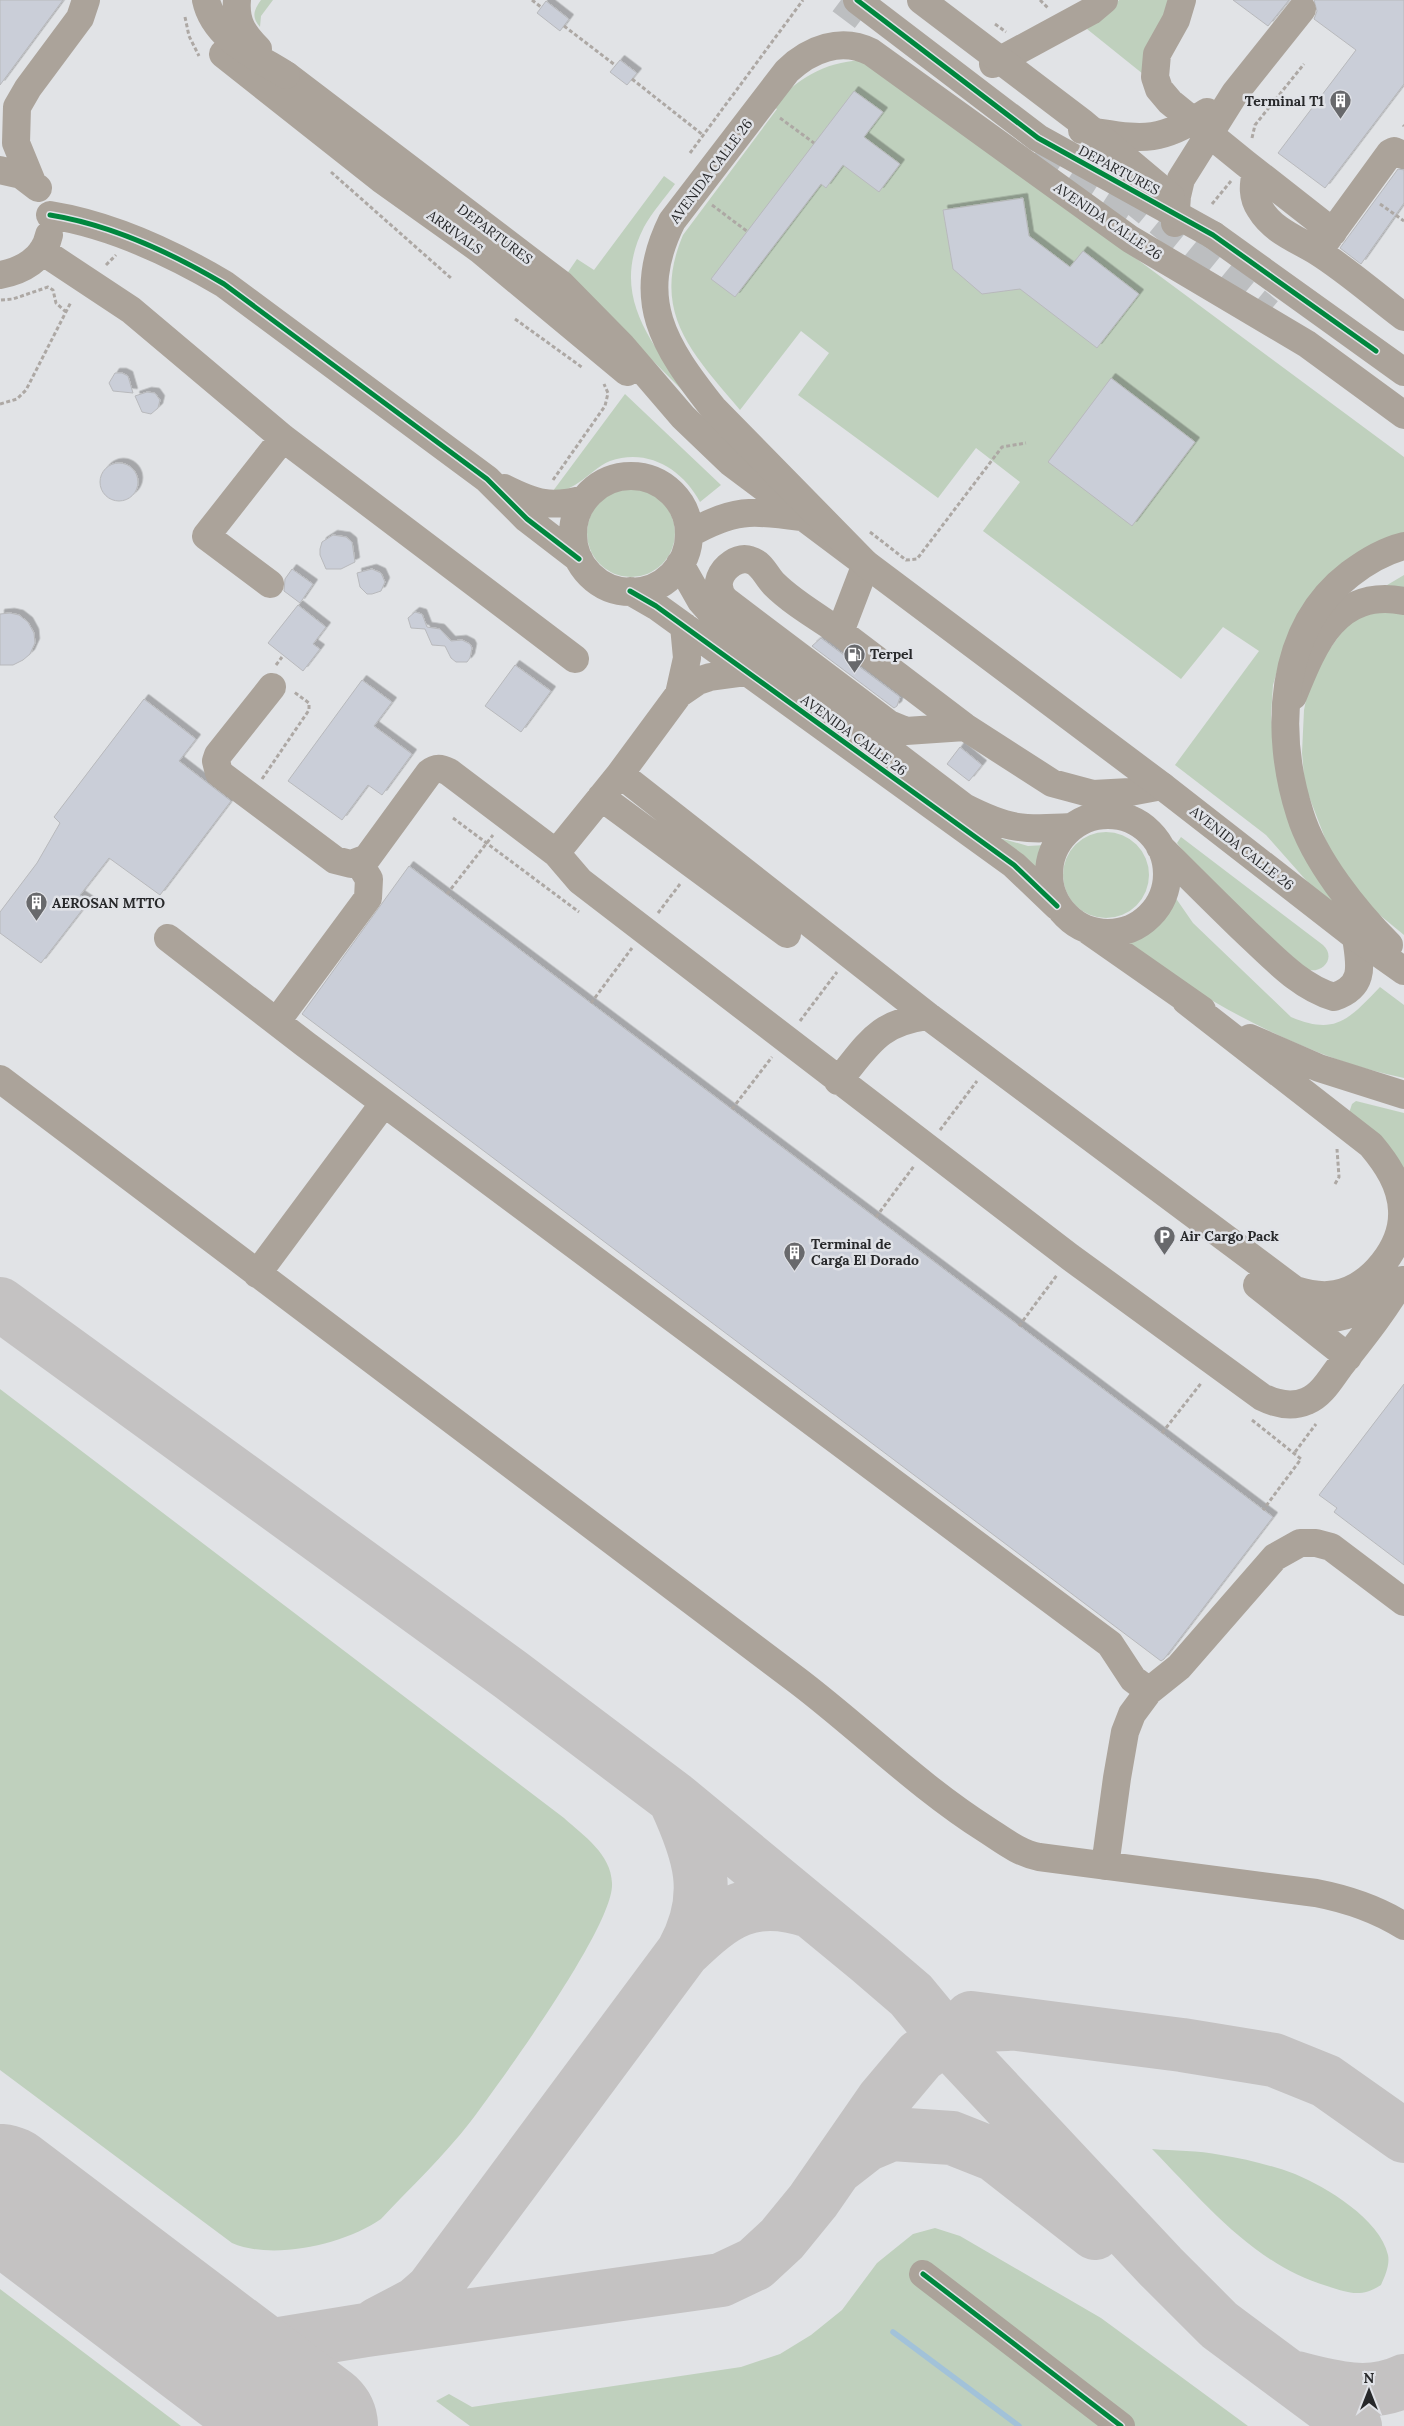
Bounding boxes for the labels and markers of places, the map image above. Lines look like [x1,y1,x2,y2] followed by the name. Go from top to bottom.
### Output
[1328,89,1352,120] building icon: Terminal T1
[1245,92,1324,110] place label: Terminal T1
[842,642,866,673] fuel station icon: Terpel
[870,645,914,663] place label: Terpel
[24,891,48,922] building icon: AEROSAN MTTO
[52,894,165,912] place label: AEROSAN MTTO
[1152,1224,1176,1255] parking icon: Air Cargo Pack
[1180,1227,1280,1245] place label: Air Cargo Pack
[811,1235,919,1269] place label: Terminal de Carga El Dorado
[783,1240,807,1271] building icon: Terminal de Carga El Dorado

